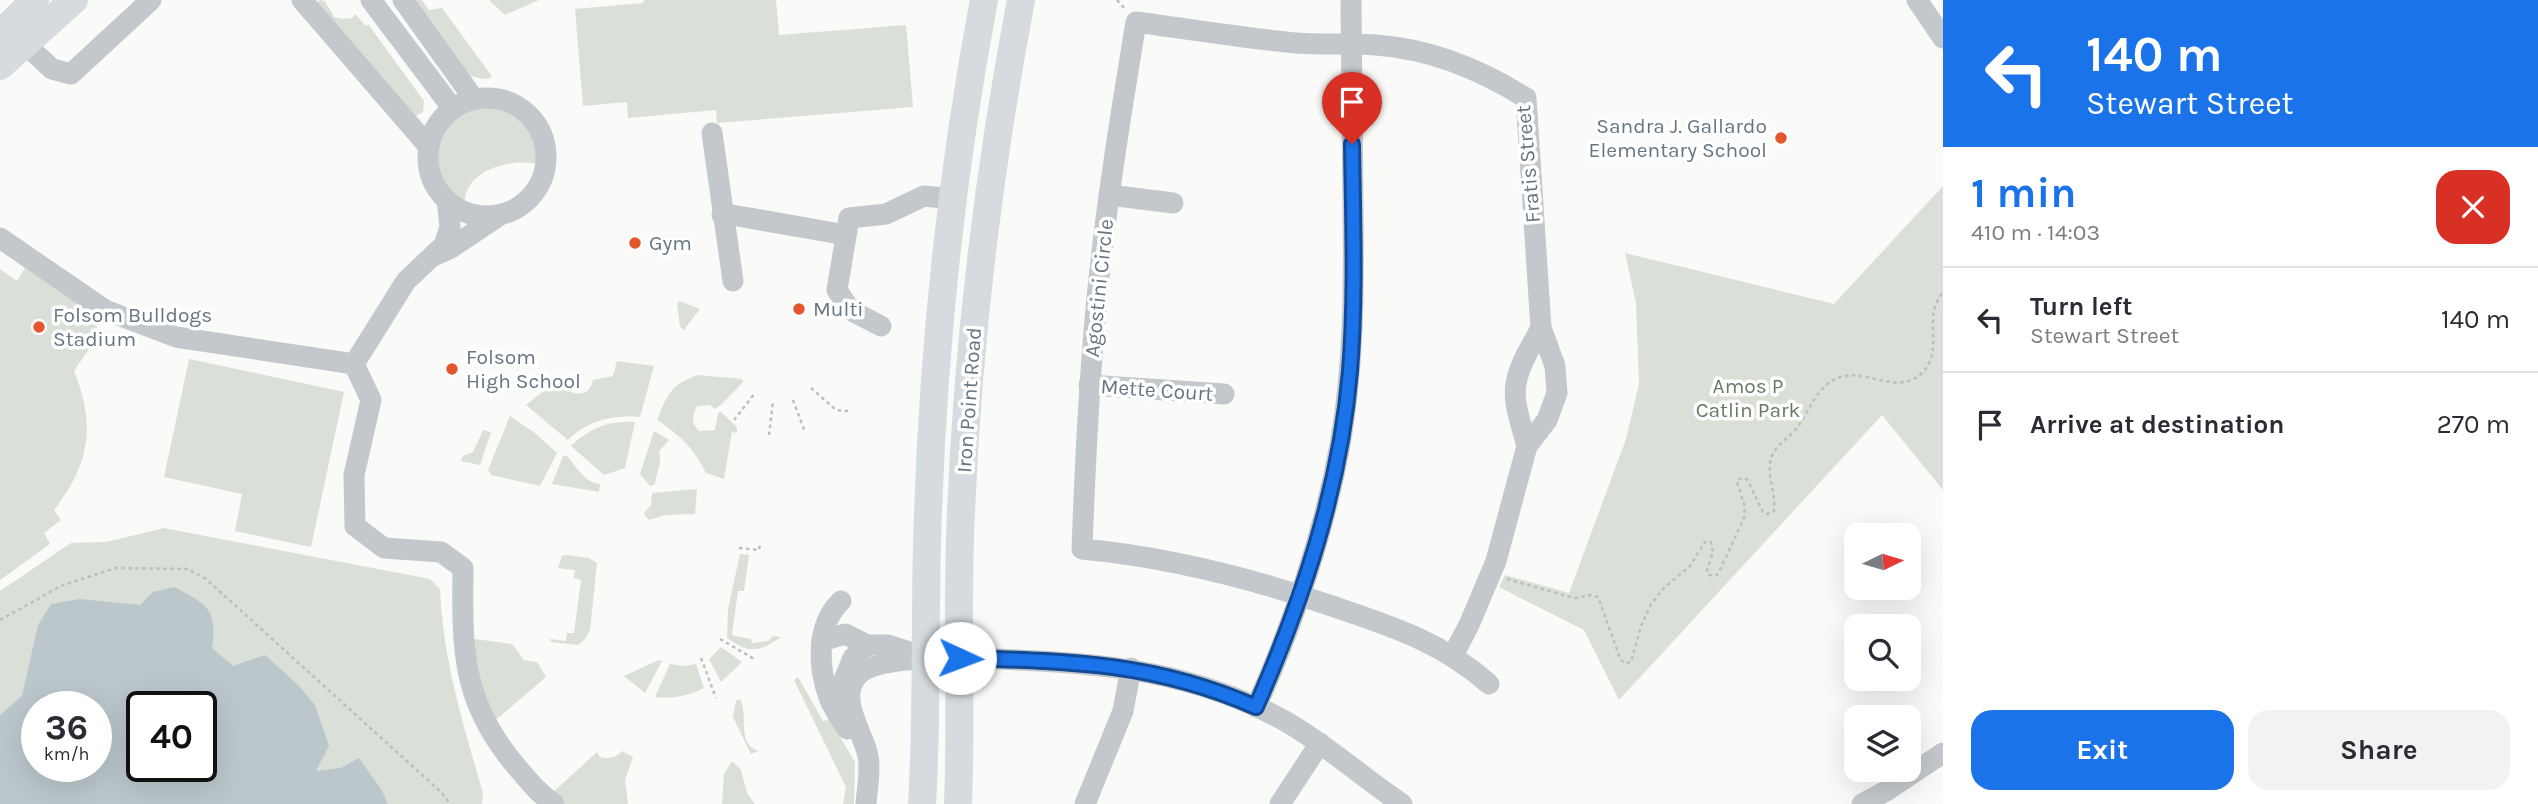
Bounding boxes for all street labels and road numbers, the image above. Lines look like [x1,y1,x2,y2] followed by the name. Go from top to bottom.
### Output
[1511,104,1545,224] street label: Fratis Street
[1080,218,1118,358] street label: Agostini Circle
[952,326,986,474] street label: Iron Point Road
[1100,374,1214,406] street label: Mette Court

